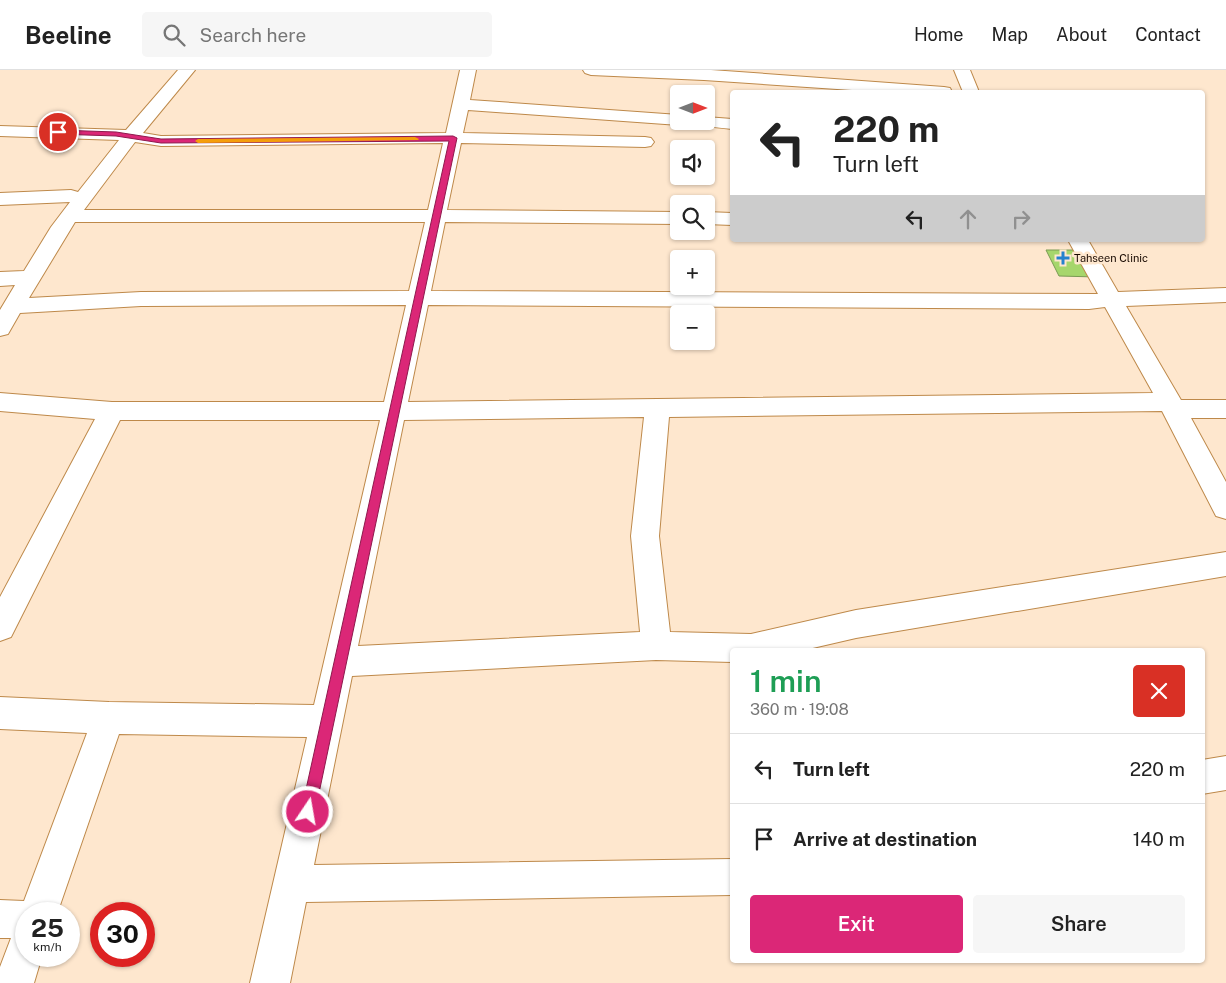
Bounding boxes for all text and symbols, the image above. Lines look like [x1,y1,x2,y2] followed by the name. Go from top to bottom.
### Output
[142,12,492,57] search box
[25,21,112,49] text: Beeline
[160,21,188,49] icon: search
[200,24,306,46] text: Search here
[914,24,964,45] text: Home
[992,24,1028,45] text: Map
[1056,24,1107,45] text: About
[1135,24,1201,45] text: Contact
[670,85,715,130] north arrow
[670,85,715,350] map controls
[833,109,939,150] text: 220 m
[750,110,815,175] icon: left
[37,111,79,153] pin
[44,118,72,146] icon: arrive
[670,140,715,185] button: sound
[833,151,919,177] text: Turn left
[670,195,715,240] button: search
[901,205,929,233] icon: left
[954,205,982,233] icon: ahead
[1007,205,1035,233] icon: right
[670,250,715,295] button: +
[1056,251,1070,265] marker: Tahseen Clinic
[1074,252,1148,264] place label: Tahseen Clinic
[670,305,715,350] button: −
[750,663,821,699] text: 1 min
[1133,665,1185,717] button: close
[750,700,849,719] text: 360 m · 19:08
[750,755,778,783] icon: left
[793,758,870,780] text: Turn left
[1130,758,1185,780] text: 220 m
[281,785,333,837] position arrow
[750,825,778,853] icon: arrive
[793,828,977,850] text: Arrive at destination
[1133,828,1185,850] text: 140 m
[750,895,963,953] button: Exit
[973,895,1185,953] button: Share
[90,902,155,967] speed limit sign: 30
[31,913,64,943] text: 25
[33,940,62,954] text: km/h

